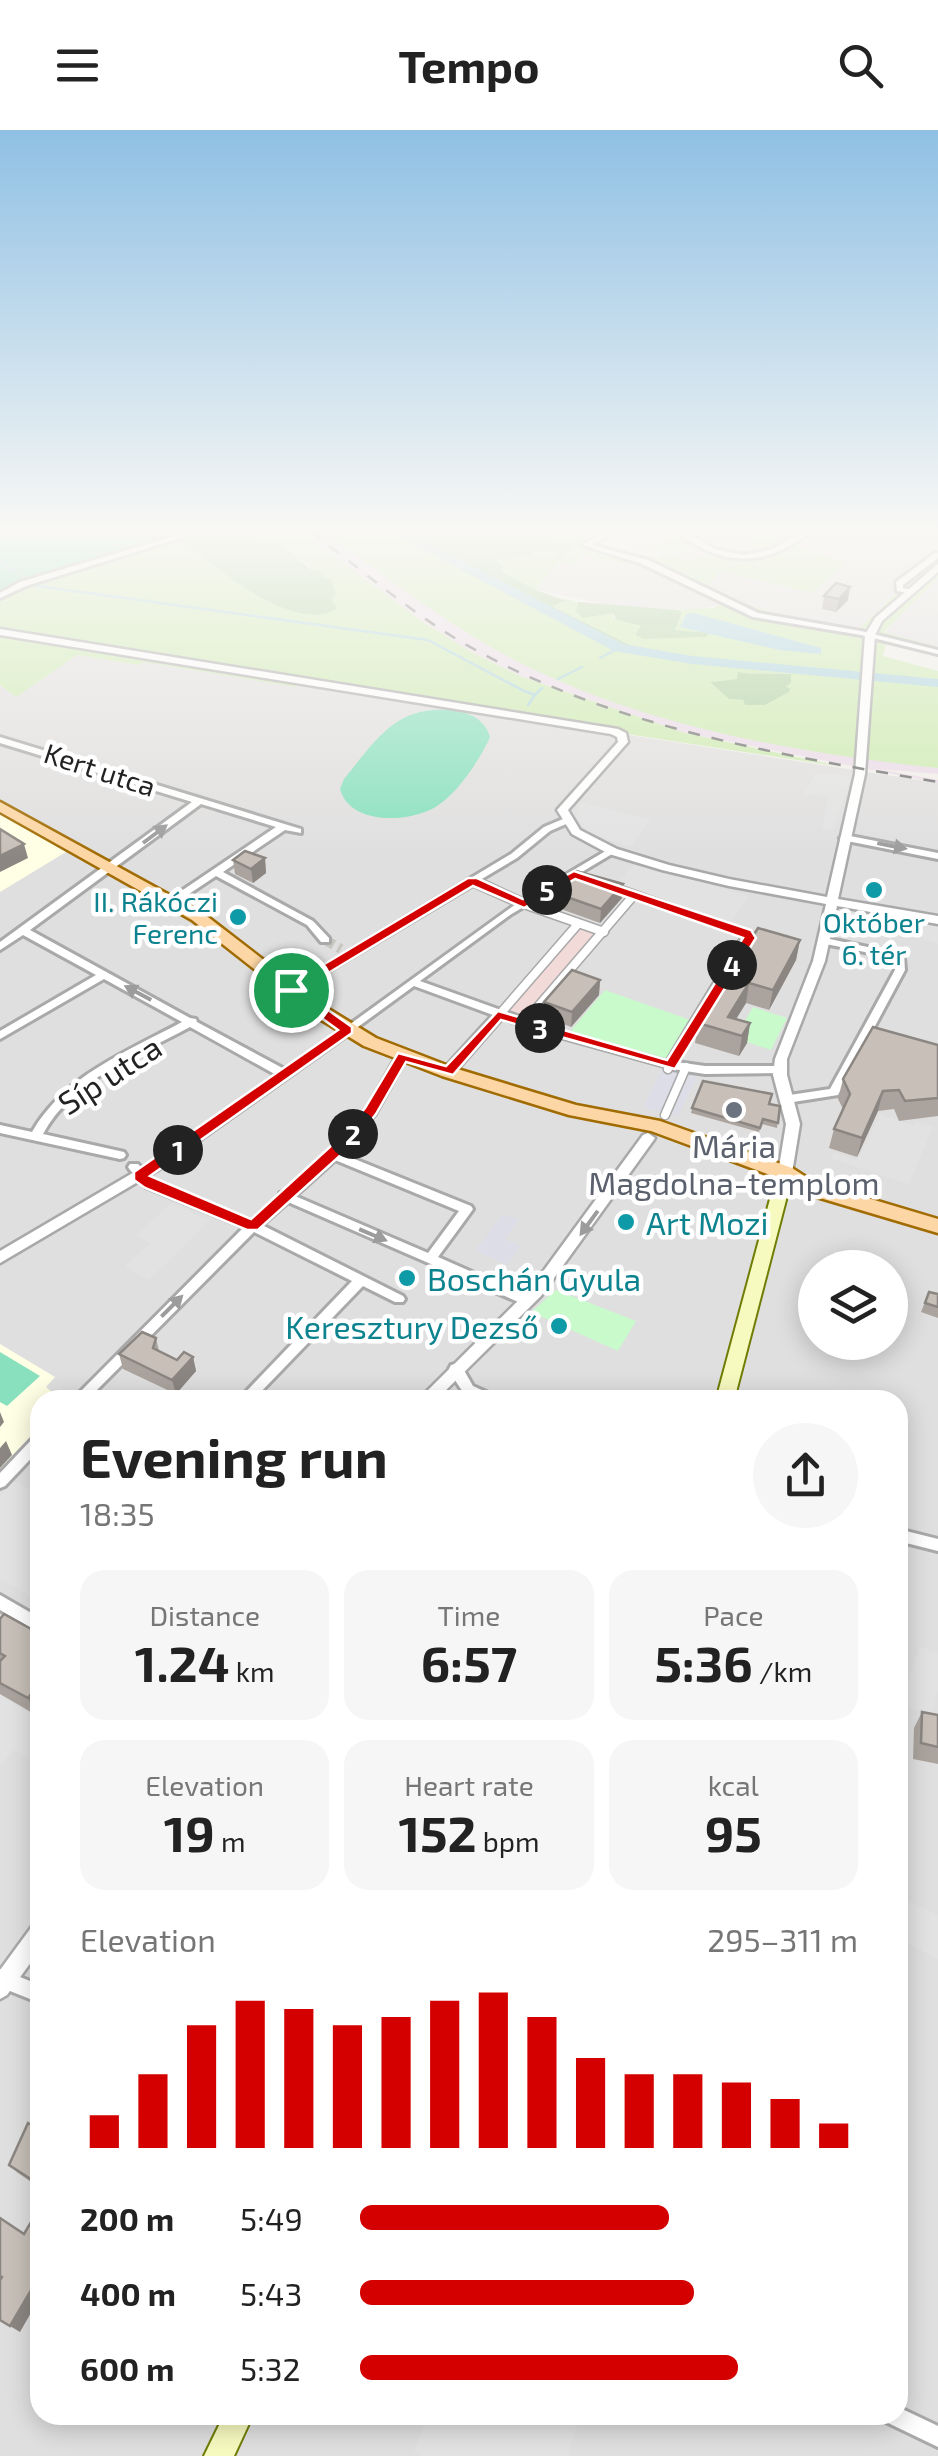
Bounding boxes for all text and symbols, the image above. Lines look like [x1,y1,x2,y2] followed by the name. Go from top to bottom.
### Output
[50,38,105,93] icon: menu
[398,38,540,92] text: Tempo
[833,38,888,93] icon: search
[40,735,160,803] street label: Kert utca
[142,824,168,844] one-way arrow
[877,839,908,854] one-way arrow
[522,865,572,915] pin: 5
[539,873,555,907] text: 5
[863,879,885,901] marker: Október 6. tér
[93,884,218,950] place label: II. Rákóczi Ferenc
[823,905,925,971] place label: Október 6. tér
[227,906,249,928] marker: II. Rákóczi Ferenc
[707,940,757,990] pin: 4
[249,948,334,1033] pin
[723,948,741,982] text: 4
[264,963,319,1018] icon: arrive
[123,985,152,1002] one-way arrow
[515,1003,565,1053] pin: 3
[532,1011,548,1045] text: 3
[50,1027,168,1121] street label: Síp utca
[723,1099,745,1121] marker: Mária Magdolna-templom
[328,1109,378,1159] pin: 2
[345,1117,361,1151] text: 2
[153,1125,203,1175] pin: 1
[588,1126,880,1201] place label: Mária Magdolna-templom
[172,1133,184,1167] text: 1
[646,1203,769,1241] place label: Art Mozi
[579,1210,599,1237] one-way arrow
[615,1211,637,1233] marker: Art Mozi
[359,1227,389,1243] one-way arrow
[798,1250,908,1360] map controls
[798,1250,908,1360] button: layers
[427,1259,641,1297] place label: Boschán Gyula
[396,1267,418,1289] marker: Boschán Gyula
[160,1294,184,1318] one-way arrow
[285,1307,539,1345] place label: Keresztury Dezső
[548,1315,570,1337] marker: Keresztury Dezső
[80,1423,388,1489] text: Evening run
[753,1423,858,1528] button: share
[80,1494,155,1532] text: 18:35
[149,1598,260,1632] text: Distance
[438,1598,500,1632] text: Time
[703,1598,763,1632] text: Pace
[135,1632,230,1692] text: 1.24
[421,1632,517,1692] text: 6:57
[654,1632,753,1692] text: 5:36
[230,1654,275,1688] text: km
[753,1654,812,1688] text: /km
[145,1768,264,1802] text: Elevation
[404,1768,534,1802] text: Heart rate
[708,1768,759,1802] text: kcal
[164,1802,215,1862] text: 19
[398,1802,477,1862] text: 152
[705,1802,762,1862] text: 95
[215,1824,246,1858] text: m
[477,1824,540,1858] text: bpm
[80,1920,216,1958] text: Elevation
[707,1920,858,1958] text: 295–311 m
[80,2199,174,2237] text: 200 m
[240,2199,303,2237] text: 5:49
[80,2274,176,2312] text: 400 m
[240,2274,302,2312] text: 5:43
[80,2349,174,2387] text: 600 m
[240,2349,300,2387] text: 5:32

